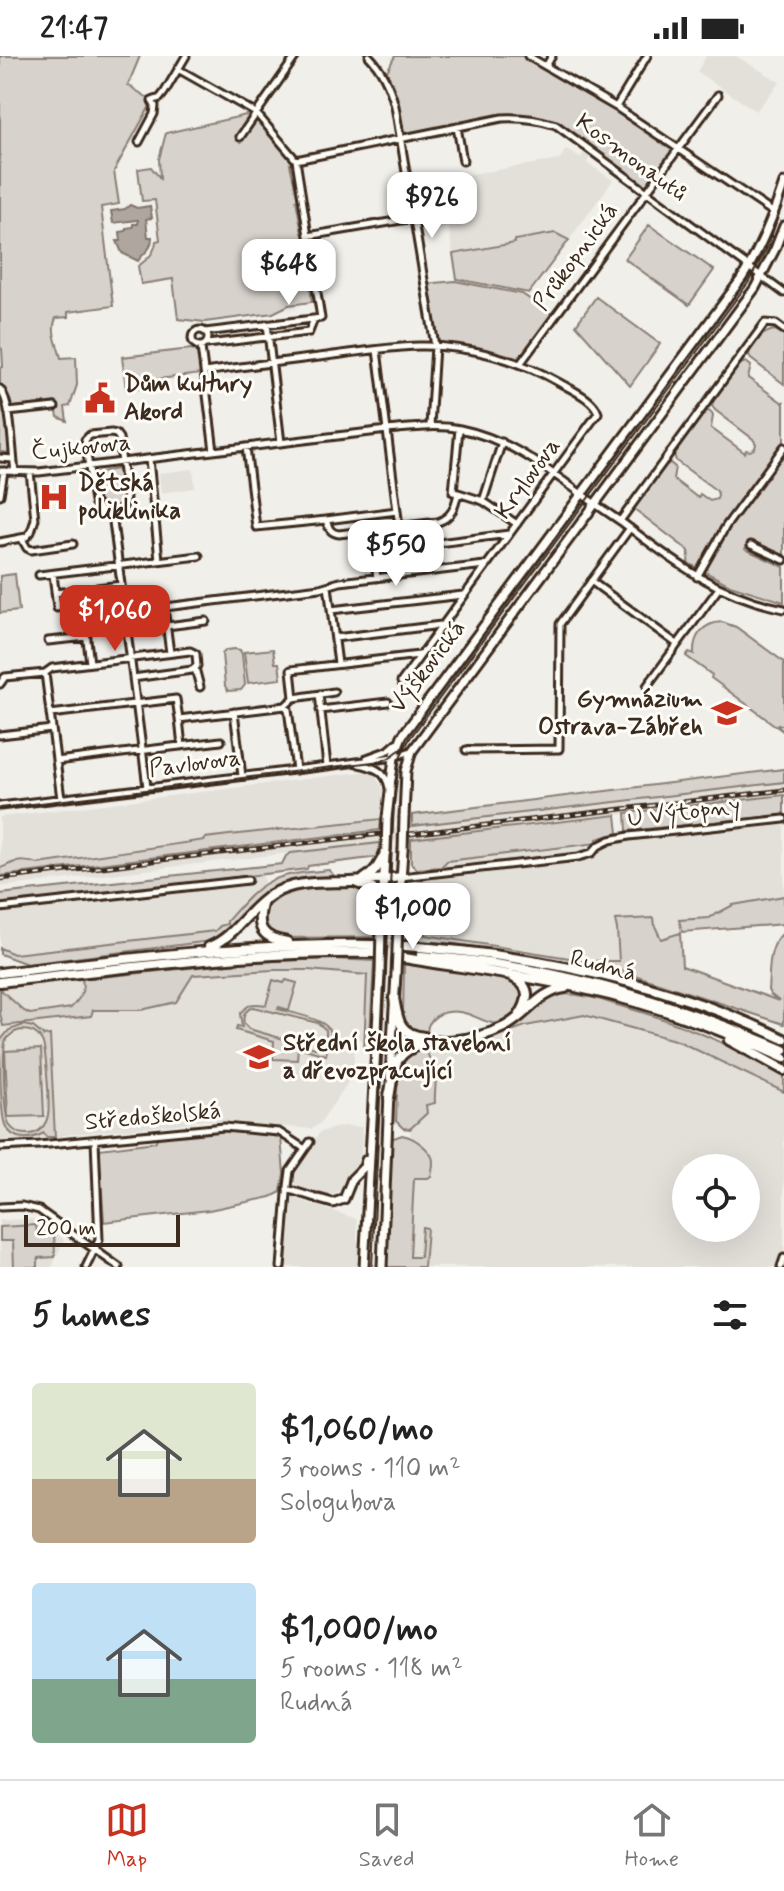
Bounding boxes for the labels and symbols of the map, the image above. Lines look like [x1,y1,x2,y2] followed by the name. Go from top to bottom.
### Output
[569,107,693,209] street label: Kosmonautů
[385,172,479,240] pin: $926
[526,197,626,317] street label: Průkopnická
[242,239,336,307] pin: $648
[124,369,252,428] place label: Dům kultury Akord
[83,381,117,415] public building icon: Dům kultury Akord
[30,427,132,469] street label: Čujkovova
[488,432,568,526] street label: Krylovova
[78,468,181,527] place label: Dětská poliklinika
[37,480,71,514] hospital icon: Dětská poliklinika
[349,520,443,588] pin: $550
[50,585,180,653] pin: $1,060
[383,614,473,720] street label: Výškovická
[538,684,703,743] place label: Gymnázium Ostrava-Zábřeh
[710,696,744,730] school or university icon: Gymnázium Ostrava-Zábřeh
[147,743,243,785] street label: Pavlovova
[626,791,742,835] street label: U Výtopny
[348,883,478,951] pin: $1,000
[567,943,639,989] street label: Rudná
[283,1028,512,1088] place label: Střední škola stavební a dřevozpracující
[242,1040,276,1074] school or university icon: Střední škola stavební a dřevozpracující
[83,1096,223,1138] street label: Středoškolská
[24,1211,180,1247] scale bar

